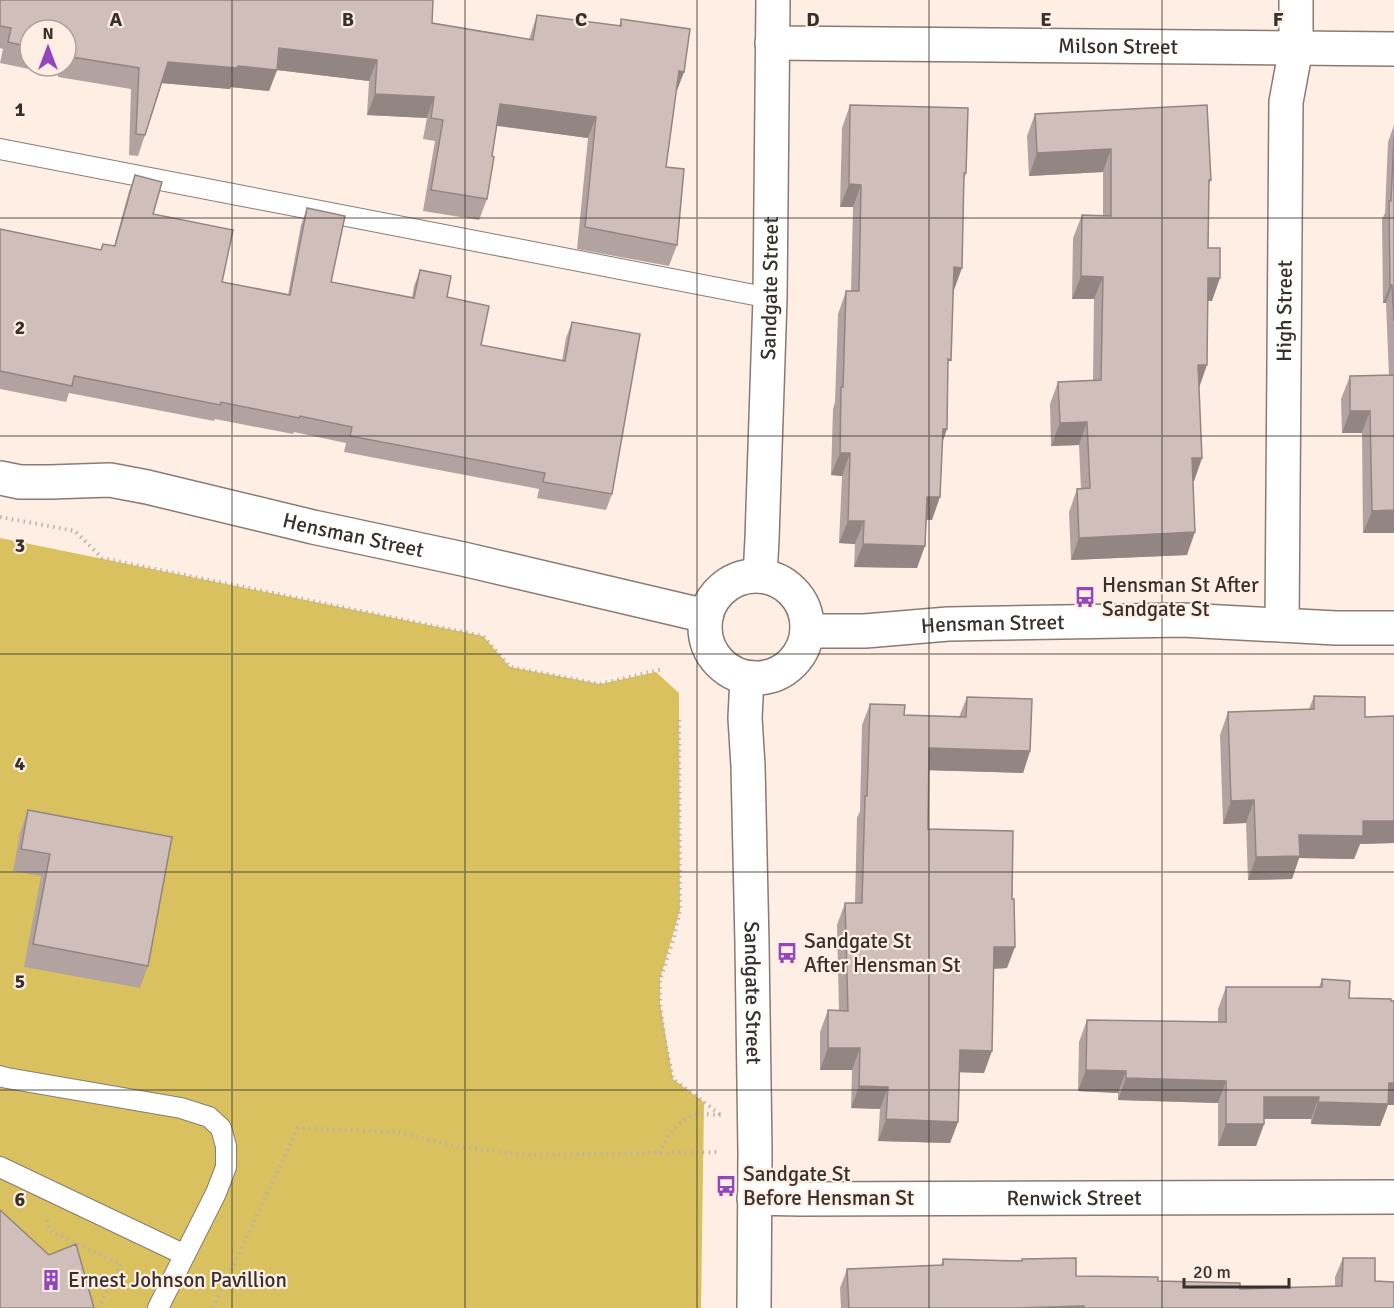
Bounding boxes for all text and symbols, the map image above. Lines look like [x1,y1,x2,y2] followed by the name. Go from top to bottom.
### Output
[110,7,123,32] text: A
[342,7,354,32] text: B
[575,7,587,32] text: C
[806,7,820,32] text: D
[1040,7,1052,32] text: E
[1273,7,1284,32] text: F
[18,18,78,78] north arrow
[42,24,54,44] text: N
[1058,33,1178,60] street label: Milson Street
[15,97,26,122] text: 1
[755,216,784,360] street label: Sandgate Street
[1271,260,1298,362] street label: High Street
[15,315,25,340] text: 2
[280,507,426,563] street label: Hensman Street
[15,533,25,558] text: 3
[1102,572,1259,622] place label: Hensman St After Sandgate St
[1073,585,1097,609] bus stop icon: Hensman St After Sandgate St
[920,609,1065,639] street label: Hensman Street
[15,751,26,776] text: 4
[738,921,767,1065] street label: Sandgate Street
[804,928,961,978] place label: Sandgate St After Hensman St
[775,941,799,965] bus stop icon: Sandgate St After Hensman St
[15,969,25,994] text: 5
[743,1161,914,1211] place label: Sandgate St Before Hensman St
[714,1174,738,1198] bus stop icon: Sandgate St Before Hensman St
[1006,1185,1142,1211] street label: Renwick Street
[15,1187,26,1212] text: 6
[1184,1251,1289,1289] scale bar
[1193,1261,1231,1283] text: 20 m
[68,1267,287,1293] place label: Ernest Johnson Pavillion
[39,1268,63,1292] building icon: Ernest Johnson Pavillion

